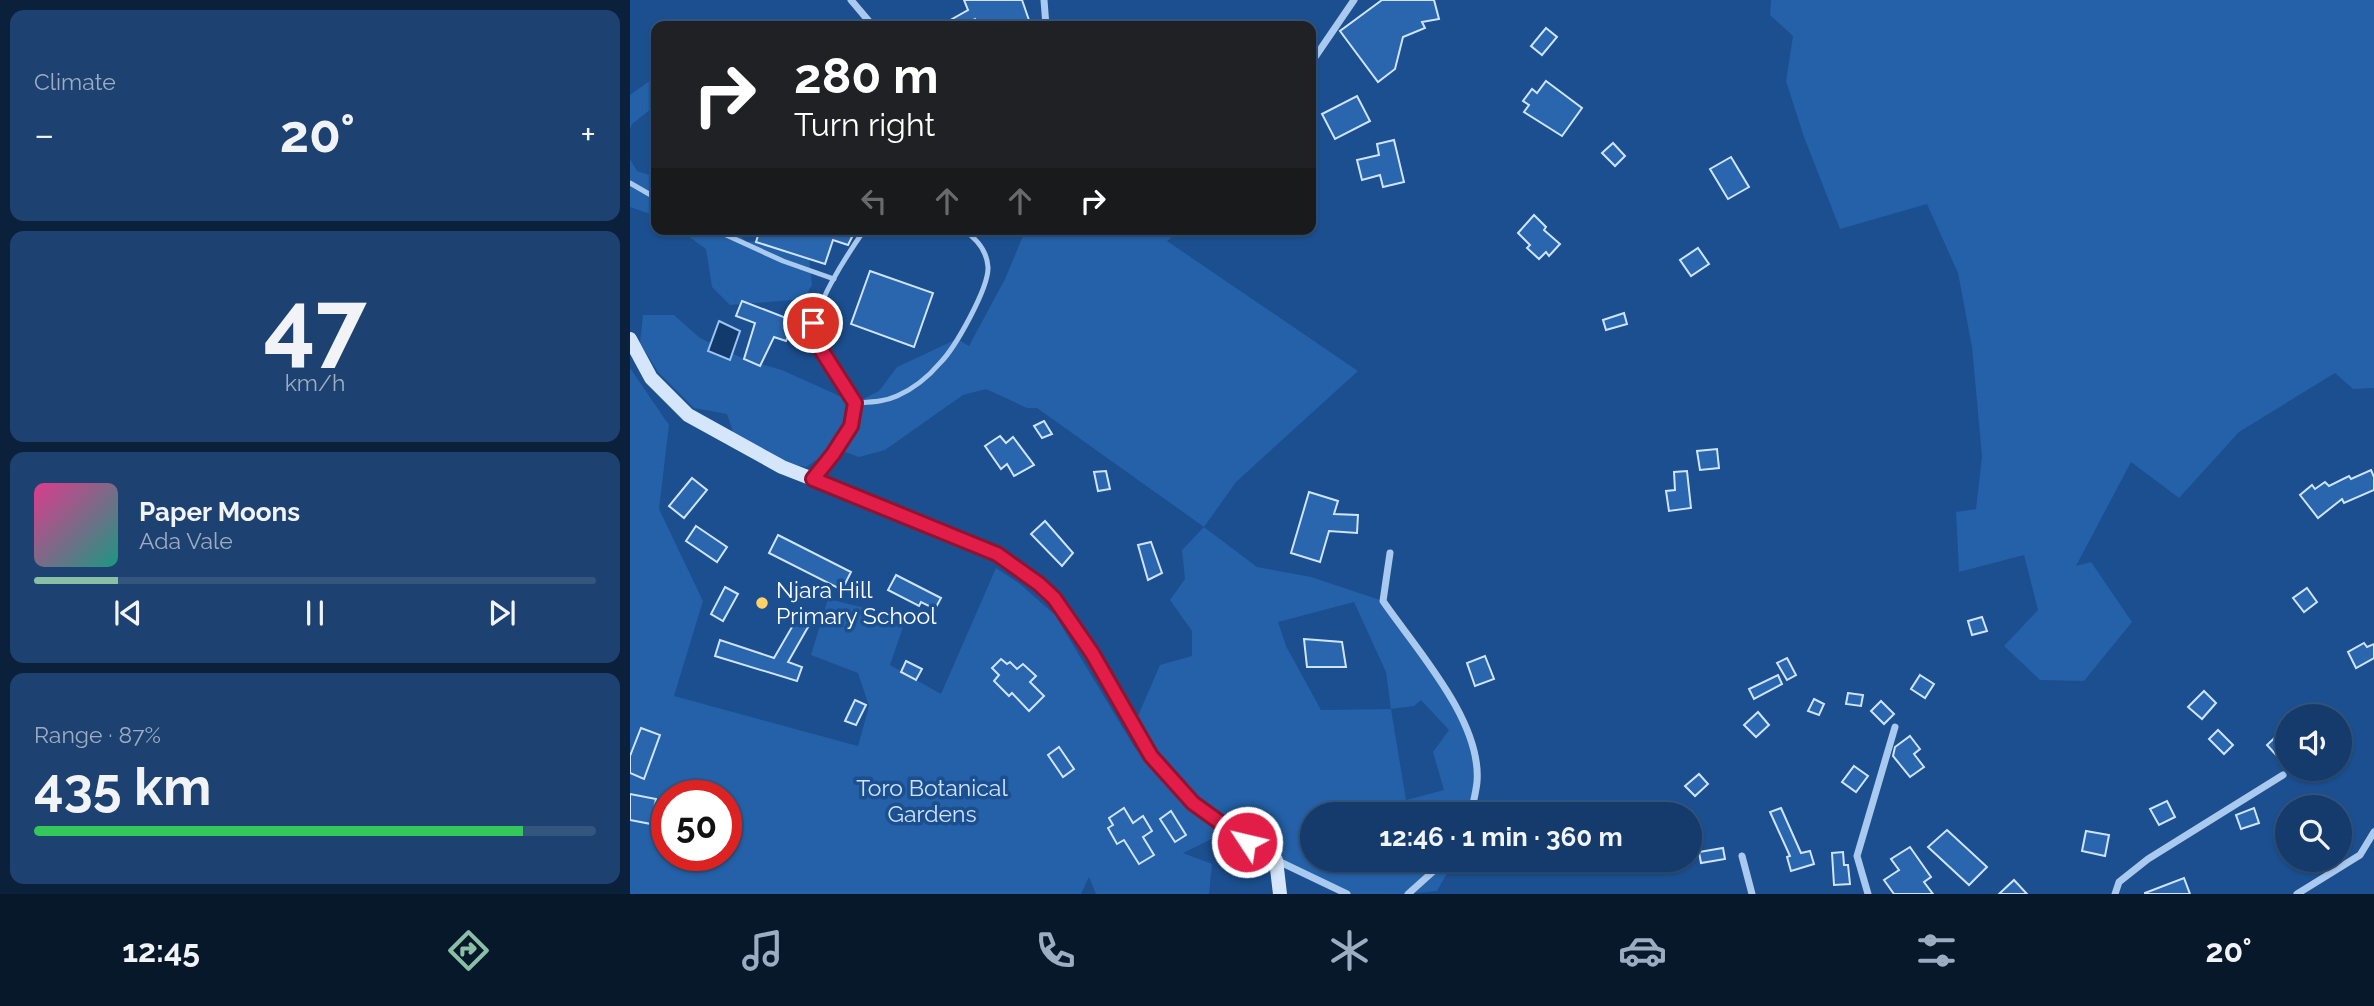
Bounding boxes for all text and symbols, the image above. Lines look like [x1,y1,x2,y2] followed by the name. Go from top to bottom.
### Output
[794,47,939,104] text: 280 m
[679,49,770,140] icon: right
[34,68,116,95] text: Climate
[280,103,355,164] text: 20°
[794,106,935,143] text: Turn right
[34,112,54,157] text: −
[580,112,596,157] text: +
[855,182,893,220] icon: left
[928,182,966,220] icon: ahead
[1001,182,1039,220] icon: ahead
[1074,182,1112,220] icon: right
[263,270,367,377] text: 47
[783,293,843,353] pin
[794,304,832,342] icon: arrive
[285,369,345,396] text: km/h
[139,497,300,527] text: Paper Moons
[139,527,233,554] text: Ada Vale
[776,576,937,629] place label: Njara Hill Primary School
[109,594,147,632] icon: previous
[296,594,334,632] icon: pause
[483,594,521,632] icon: next
[754,595,770,611] marker: Njara Hill Primary School
[2275,704,2352,872] map controls
[2275,704,2352,781] button: sound
[34,721,161,748] text: Range · 87%
[34,756,211,817] text: 435 km
[856,774,1008,827] park label: Toro Botanical Gardens
[651,780,742,871] speed limit sign: 50
[2275,795,2352,872] button: search
[1210,805,1284,879] position arrow
[1379,822,1623,852] text: 12:46 · 1 min · 360 m
[444,926,493,975] icon: directions
[738,926,787,975] icon: music
[1031,926,1080,975] icon: phone
[1325,926,1374,975] icon: climate
[1618,926,1667,975] icon: car
[1912,926,1961,975] icon: filters
[122,932,200,969] text: 12:45
[2205,932,2252,969] text: 20°

